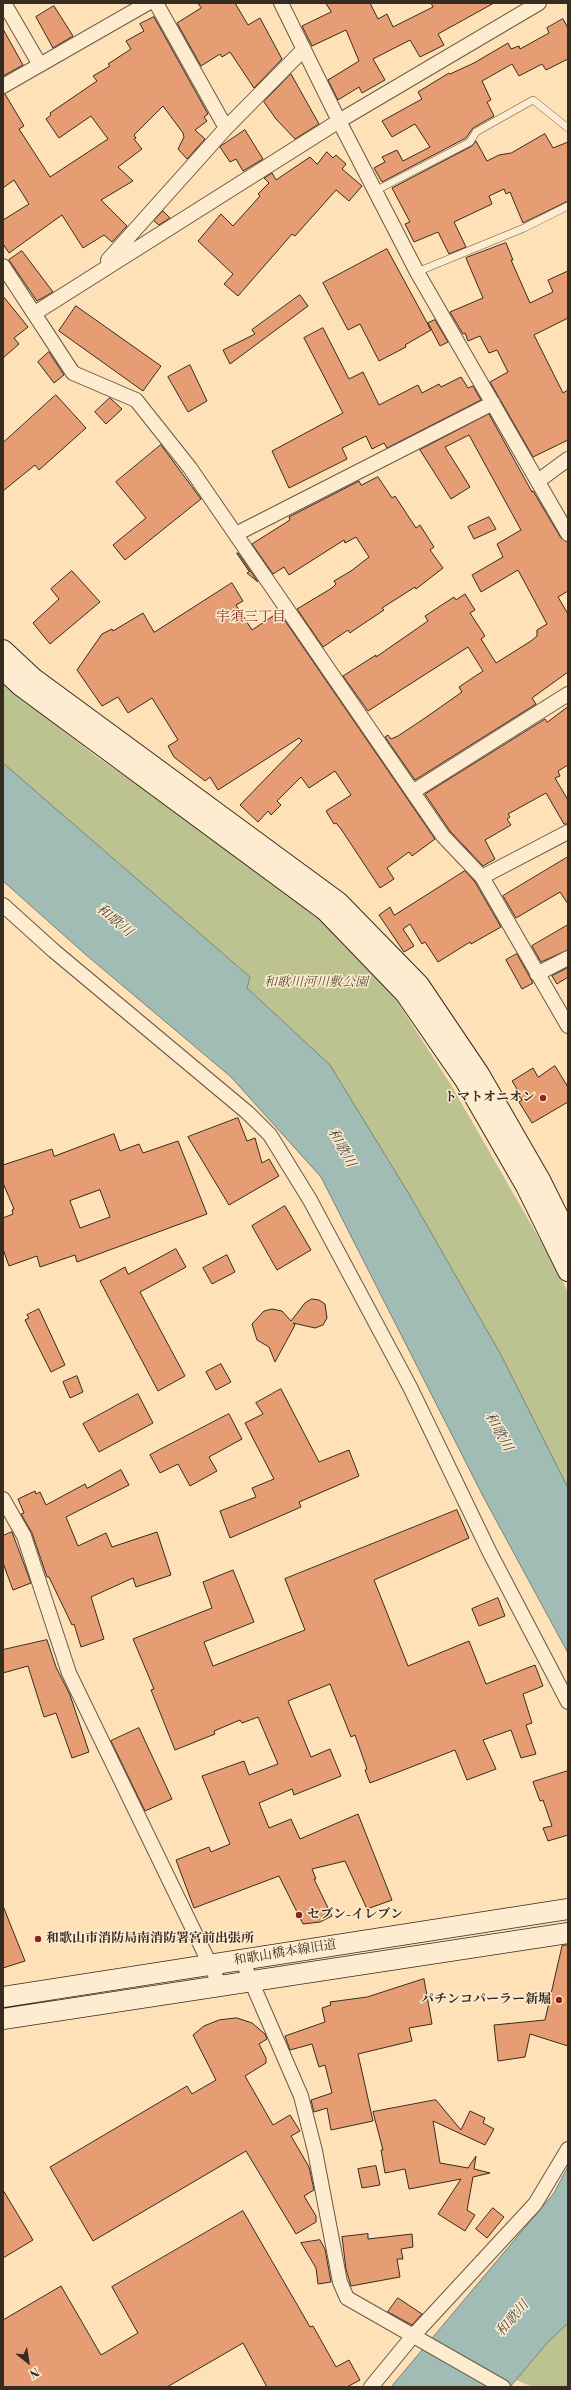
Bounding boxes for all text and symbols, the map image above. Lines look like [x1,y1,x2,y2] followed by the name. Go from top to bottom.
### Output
[216,610,286,626] district label: 宇須三丁目
[93,901,135,941] water label: 和歌川
[264,975,368,991] park label: 和歌川河川敷公園
[444,1090,535,1106] place label: トマトオニオン
[538,1093,548,1103] marker: トマトオニオン
[323,1126,359,1170] water label: 和歌川
[480,1410,516,1454] water label: 和歌川
[307,1907,403,1923] place label: セブン-イレブン
[294,1910,304,1920] marker: セブン-イレブン
[46,1931,254,1947] place label: 和歌山市消防局南消防署宮前出張所
[33,1934,43,1944] marker: 和歌山市消防局南消防署宮前出張所
[232,1937,338,1969] street label: 和歌山橋本線旧道
[421,1992,551,2008] place label: パチンコパーラー新堀
[554,1995,564,2005] marker: パチンコパーラー新堀
[493,2298,533,2340] water label: 和歌川
[8,2342,48,2382] north arrow
[27,2364,41,2381] text: N

